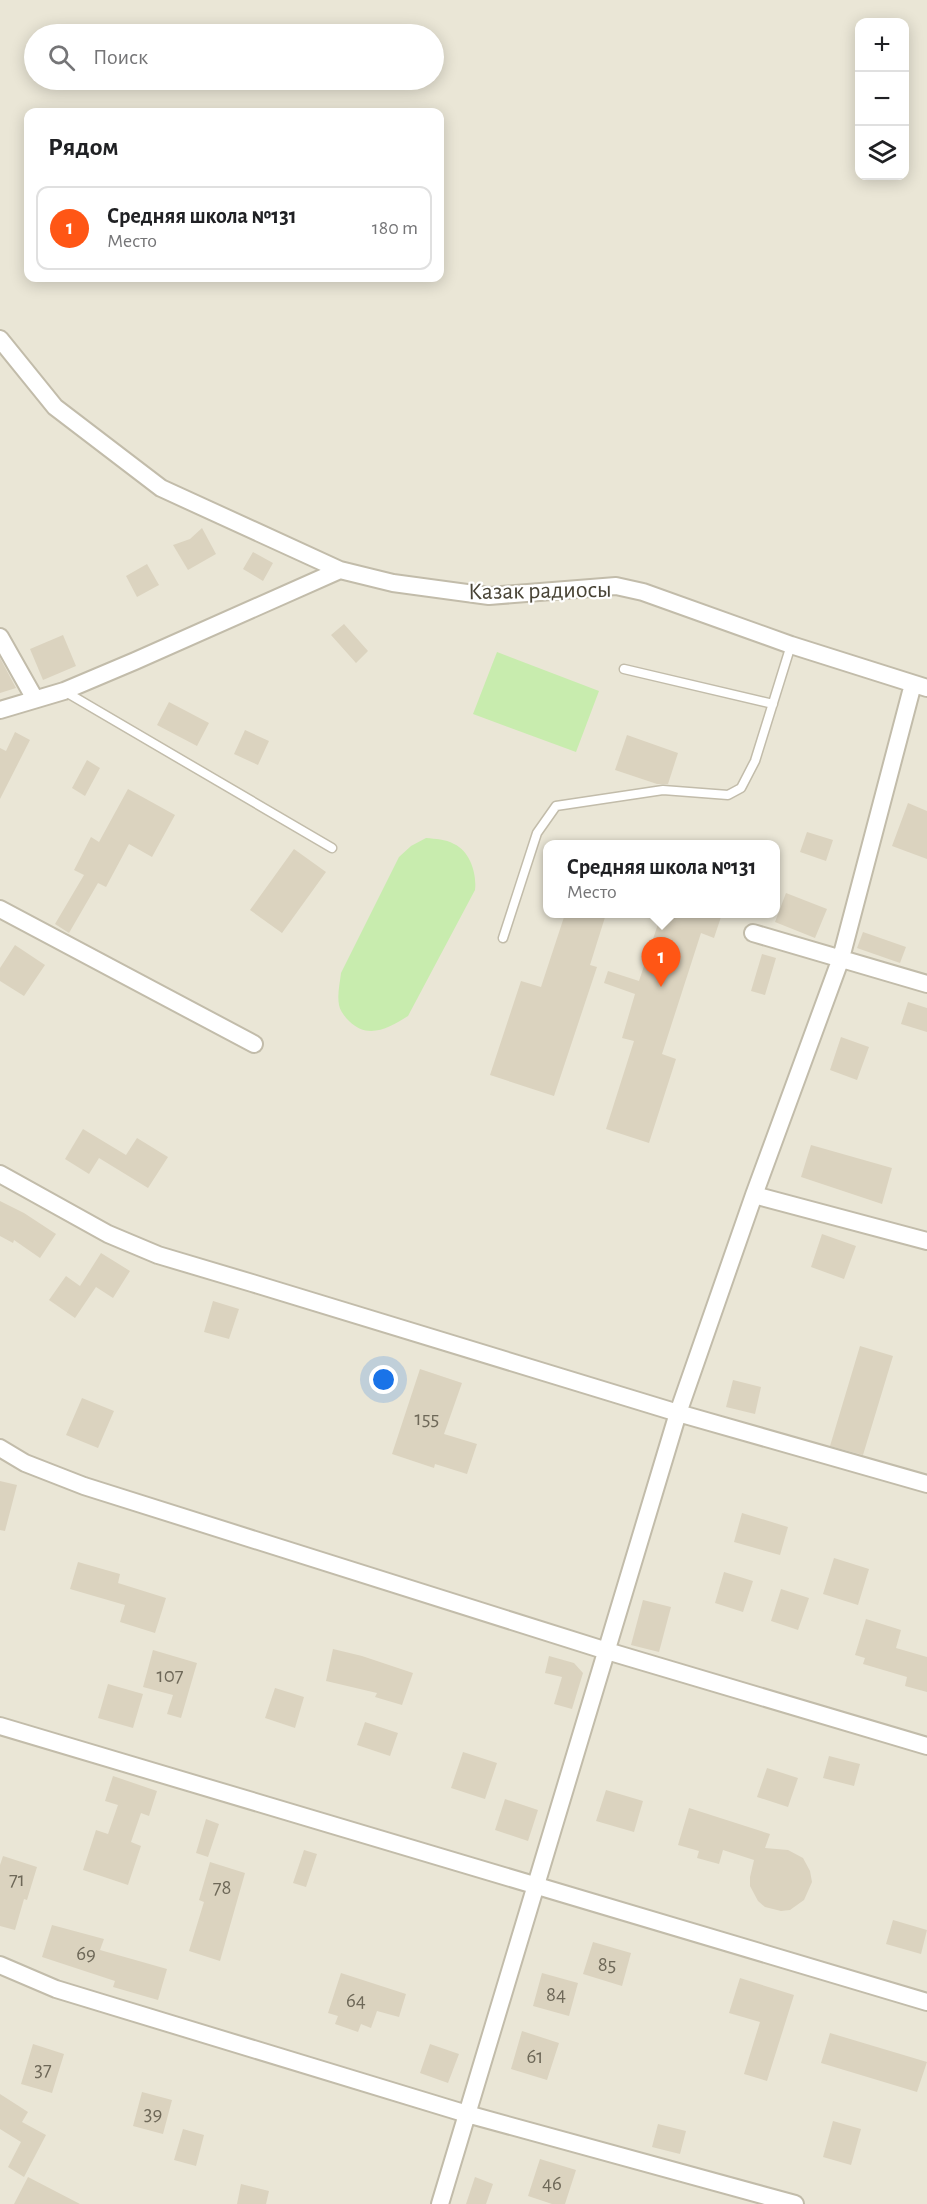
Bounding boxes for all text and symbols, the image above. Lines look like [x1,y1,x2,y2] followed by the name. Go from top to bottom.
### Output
[855,18,909,180] map controls
[855,18,909,72] button: +
[24,24,444,90] search box
[45,41,78,74] icon: search
[93,46,148,68] text: Поиск
[855,72,909,126] button: −
[855,126,909,180] button: layers
[48,134,119,160] text: Рядом
[107,205,297,227] text: Средняя школа №131
[66,218,73,238] text: 1
[372,218,418,238] text: 180 m
[107,231,157,251] text: Место
[468,578,612,604] street label: Казак радиосы
[543,840,780,918] popup
[567,856,756,878] text: Средняя школа №131
[567,882,617,902] text: Место
[642,938,680,987] pin: 1
[369,1365,398,1394] your location
[415,1408,439,1429] house number: 155
[156,1665,184,1686] house number: 107
[9,1869,25,1890] house number: 71
[213,1877,231,1898] house number: 78
[76,1943,96,1964] house number: 69
[598,1954,616,1975] house number: 85
[546,1984,566,2005] house number: 84
[346,1990,366,2011] house number: 64
[526,2046,544,2067] house number: 61
[34,2059,52,2080] house number: 37
[144,2103,162,2124] house number: 39
[542,2173,562,2194] house number: 46

